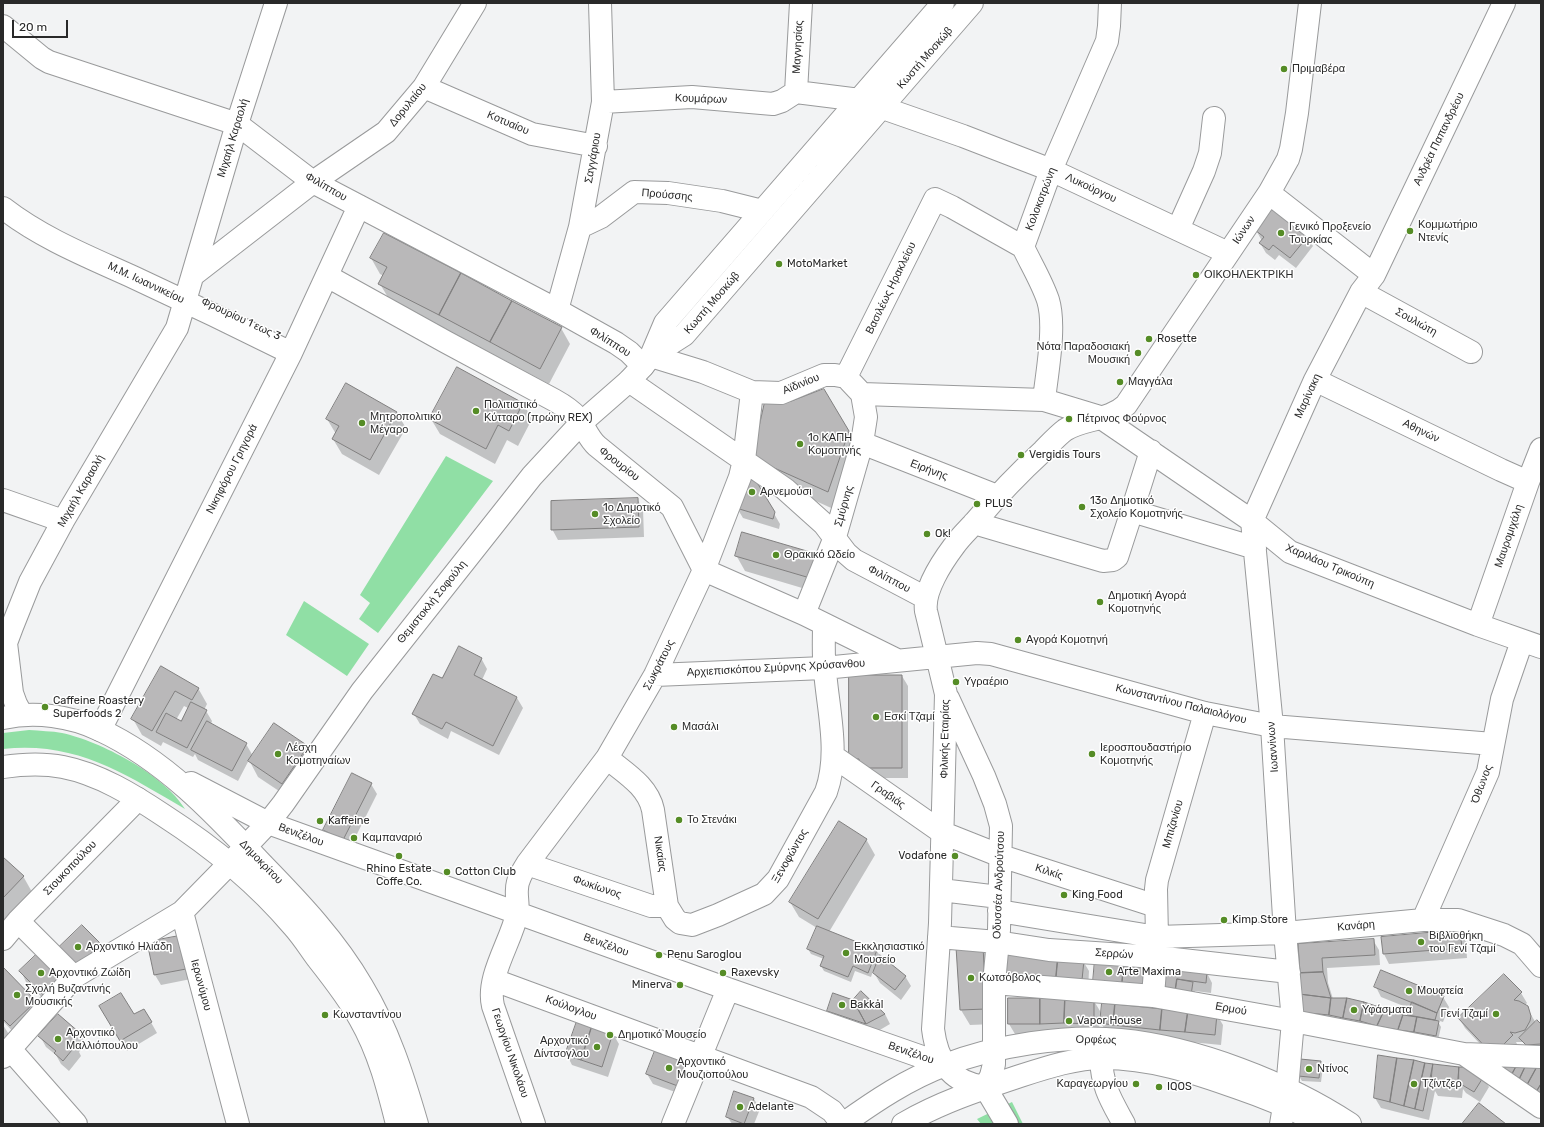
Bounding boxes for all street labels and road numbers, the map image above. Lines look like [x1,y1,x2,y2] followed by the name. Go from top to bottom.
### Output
[790,20,806,74] street label: Μαγνησίας
[894,24,956,92] street label: Κωστή Μοσκώβ
[387,81,429,129] street label: Δορυλαίου
[1411,90,1467,188] street label: Ανδρέα Παπανδρέου
[675,91,727,107] street label: Κουμάρων
[215,97,251,179] street label: Μιχαήλ Καραολή
[485,108,531,138] street label: Κοτυαίου
[582,132,604,184] street label: Σαγγάριου
[1023,166,1059,232] street label: Κολοκοτρώνη
[303,170,349,204] street label: Φιλίππου
[1063,170,1119,206] street label: Λυκούργου
[641,186,693,204] street label: Προύσσης
[1230,213,1258,247] street label: Ιώνων
[863,240,919,336] street label: Βασιλέως Ηρακλείου
[106,259,186,307] street label: Μ.Μ. Ιωαννικείου
[681,269,743,337] street label: Κωστή Μοσκώβ
[199,295,283,343] street label: Φρουρίου 1 εως 3
[1393,305,1439,339] street label: Σουλιώτη
[587,324,633,360] street label: Φιλίππου
[781,371,821,397] street label: Αϊδινίου
[1292,372,1324,420] street label: Μαρίνακη
[1401,416,1441,446] street label: Αθηνών
[204,422,260,516] street label: Νικηφόρου Γρηγορά
[596,444,642,484] street label: Φρουρίου
[55,452,107,530] street label: Μιχαήλ Καραολή
[908,457,950,483] street label: Ειρήνης
[832,484,856,528] street label: Σμύρνης
[1492,503,1526,569] street label: Μαυρομιχάλη
[1283,541,1377,591] street label: Χαριλάου Τρικούπη
[394,558,470,646] street label: Θεμιστοκλή Σοφούλη
[865,562,913,596] street label: Φιλίππου
[641,637,677,693] street label: Σωκράτους
[686,657,866,679] street label: Αρχιεπισκόπου Σμύρνης Χρύσανθου
[1114,681,1248,727] street label: Κωνσταντίνου Παλαιολόγου
[938,699,952,779] street label: Φιλικής Εταιρίας
[1265,721,1281,773] street label: Ιωαννίνων
[1469,763,1495,805] street label: Όθωνος
[868,778,908,812] street label: Γραβιάς
[1160,798,1186,850] street label: Μπιζανίου
[276,821,326,849] street label: Βενιζέλου
[769,827,811,885] street label: Ξενοφώντος
[991,831,1007,939] street label: Οδυσσέα Ανδρούτσου
[651,835,669,873] street label: Νικαίας
[237,837,285,887] street label: Δημοκρίτου
[41,838,99,898] street label: Στουκοπούλου
[1033,861,1065,883] street label: Κιλκίς
[571,872,623,902] street label: Φωκίωνος
[1337,918,1375,934] street label: Κανάρη
[581,931,631,959] street label: Βενιζέλου
[1094,946,1134,962] street label: Σερρών
[188,958,214,1012] street label: Ιερωνύμου
[543,993,599,1023] street label: Κούλογλου
[1214,1000,1248,1018] street label: Ερμού
[488,1006,532,1100] street label: Γεωργίου Νικολάου
[1076,1033,1116,1047] street label: Ορφέως
[886,1039,936,1067] street label: Βενιζέλου

